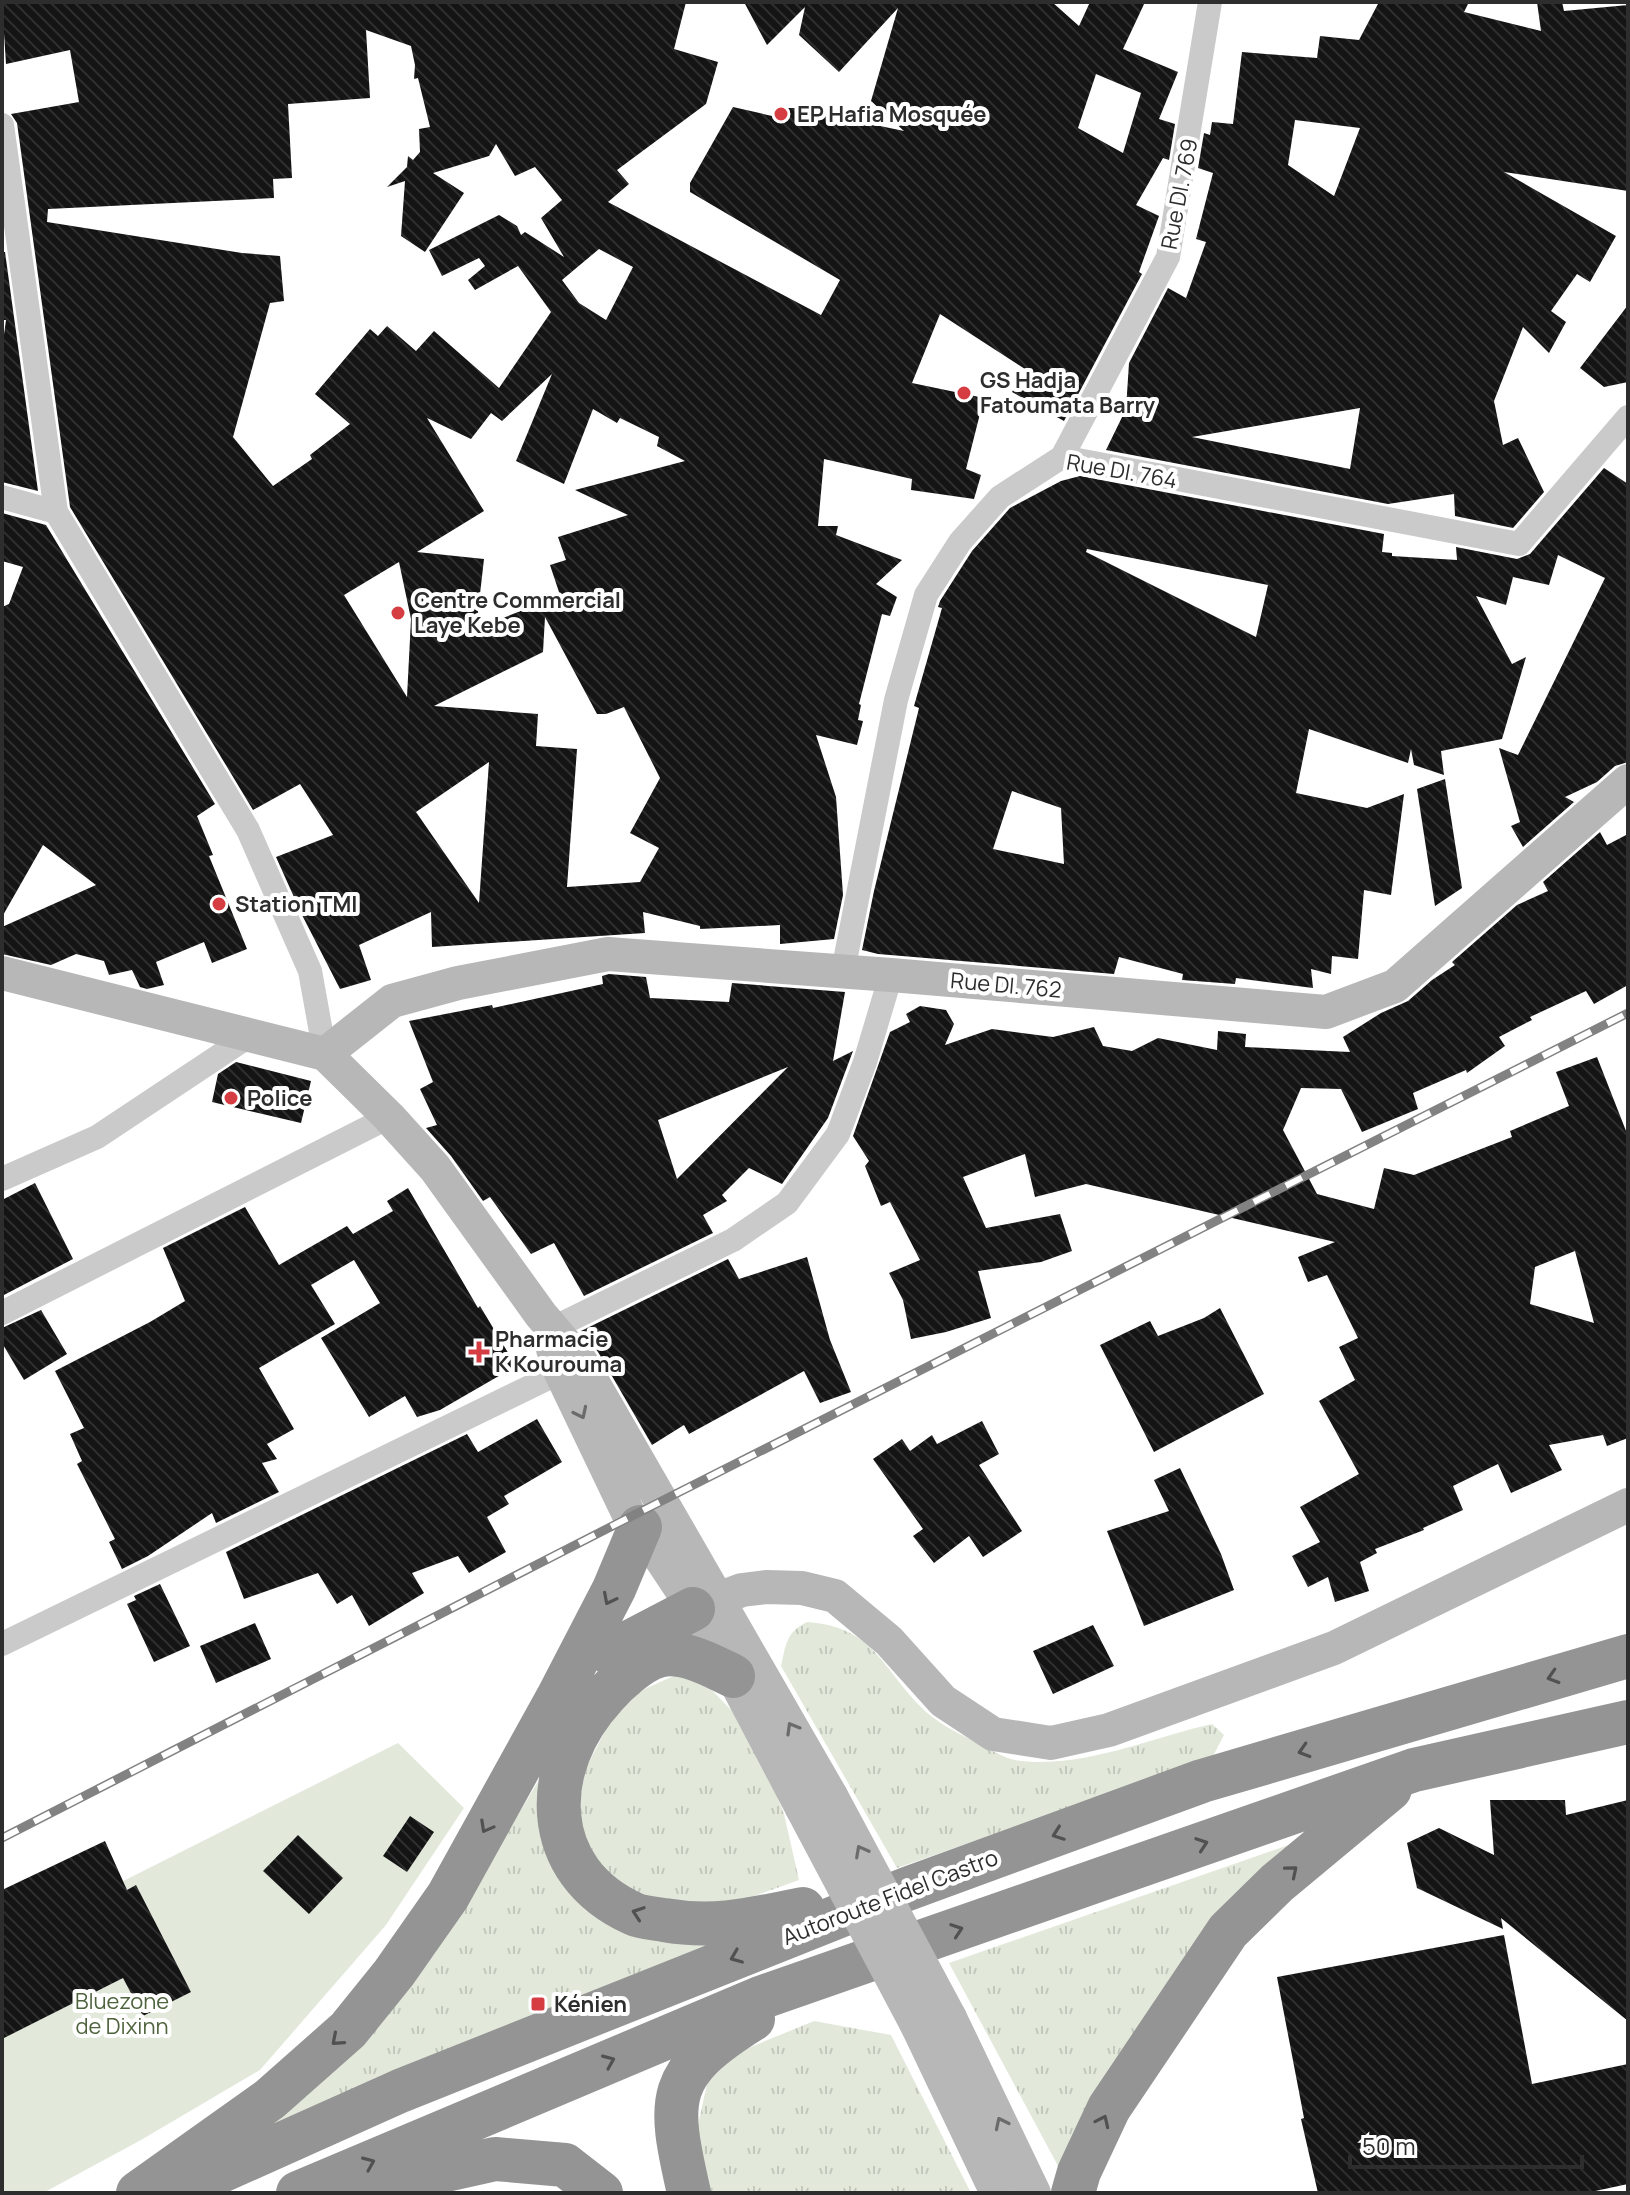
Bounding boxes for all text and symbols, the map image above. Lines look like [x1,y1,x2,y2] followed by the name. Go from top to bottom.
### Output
[797,99,987,129] place label: EP Hafia Mosquée
[772,105,790,123] marker: EP Hafia Mosquée
[1154,136,1204,252] street label: Rue DI. 769
[980,365,1156,420] place label: GS Hadja Fatoumata Barry
[955,384,973,402] marker: GS Hadja Fatoumata Barry
[1064,447,1180,495] street label: Rue DI. 764
[414,585,621,640] place label: Centre Commercial Laye Kebe
[389,604,407,622] marker: Centre Commercial Laye Kebe
[235,889,357,919] place label: Station TMI
[210,895,228,913] marker: Station TMI
[949,965,1063,1005] street label: Rue DI. 762
[247,1083,312,1113] place label: Police
[222,1089,240,1107] marker: Police
[495,1324,622,1379] place label: Pharmacie K Kourouma
[470,1343,488,1361] marker: Pharmacie K Kourouma
[571,1405,587,1420] one-way arrow
[604,1590,619,1605] one-way arrow
[1547,1668,1560,1684] one-way arrow
[786,1723,802,1737] one-way arrow
[1297,1742,1311,1758] one-way arrow
[480,1819,495,1834] one-way arrow
[1051,1824,1065,1841] one-way arrow
[1194,1837,1208,1854] one-way arrow
[778,1842,1002,1952] street label: Autoroute Fidel Castro
[855,1844,870,1859] one-way arrow
[1283,1866,1297,1881] one-way arrow
[632,1906,646,1922] one-way arrow
[949,1923,963,1939] one-way arrow
[730,1947,744,1964] one-way arrow
[75,1986,169,2041] park label: Bluezone de Dixinn
[554,1989,627,2019] place label: Kénien
[529,1995,547,2013] marker: Kénien
[332,2030,347,2044] one-way arrow
[601,2055,615,2071] one-way arrow
[1093,2115,1109,2129] one-way arrow
[995,2116,1011,2131] one-way arrow
[1350,2119,1582,2169] scale bar
[1362,2129,1416,2162] text: 50 m
[361,2156,376,2172] one-way arrow

